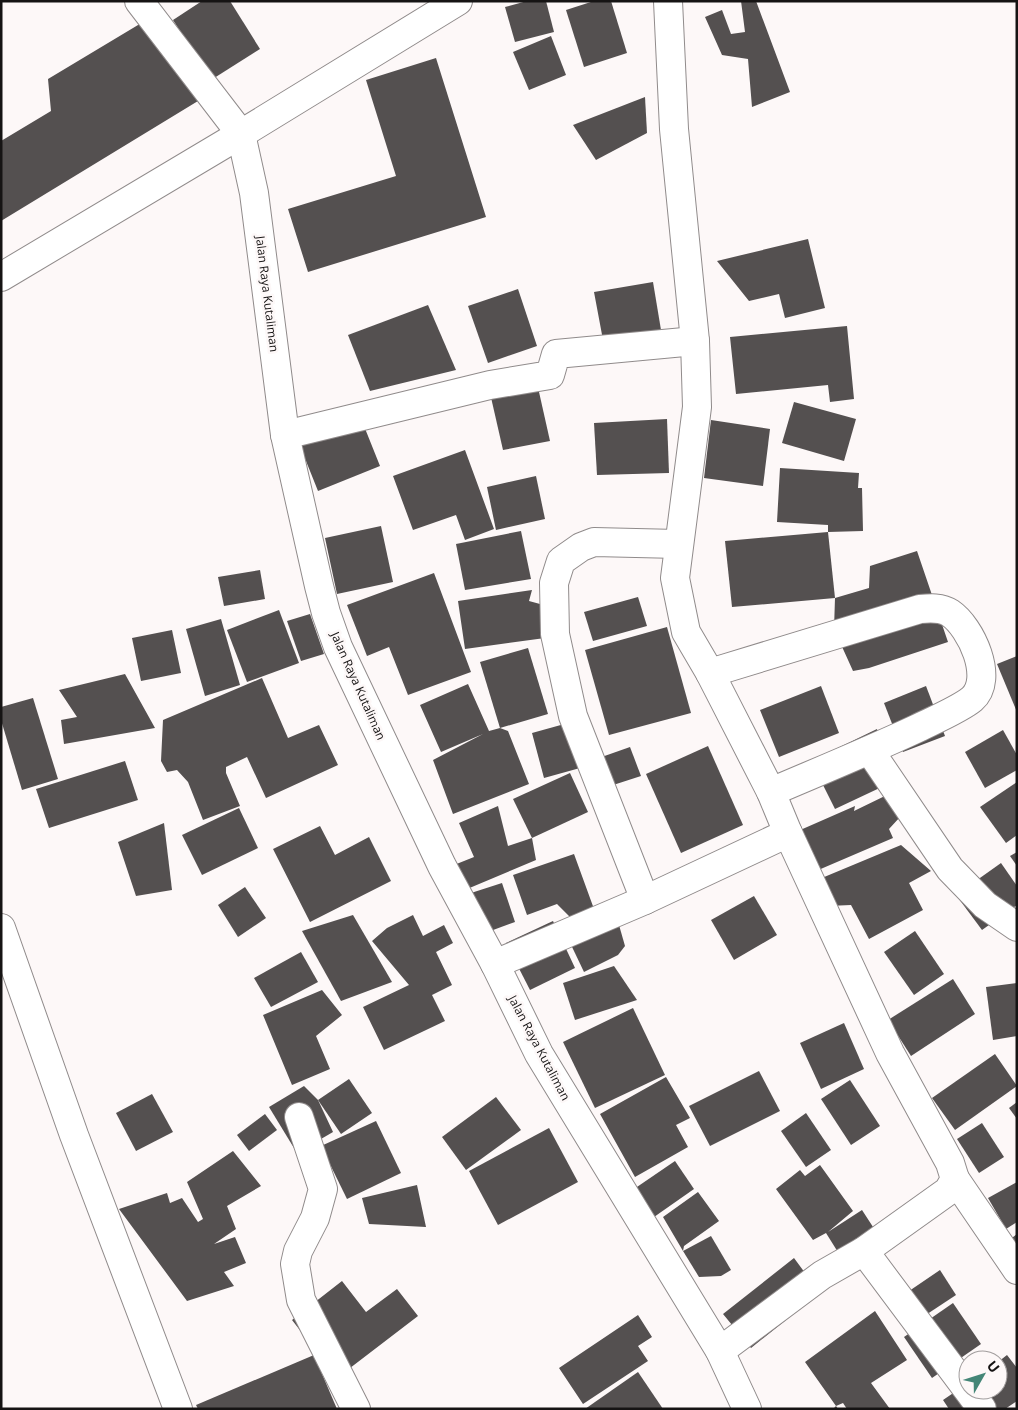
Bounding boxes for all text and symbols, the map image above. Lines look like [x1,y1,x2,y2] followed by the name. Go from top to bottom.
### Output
[252,234,283,353] street label: Jalan Raya Kutaliman
[327,628,390,743] street label: Jalan Raya Kutaliman
[504,991,574,1103] street label: Jalan Raya Kutaliman
[958,1350,1008,1400] north arrow
[983,1356,1004,1377] text: U

